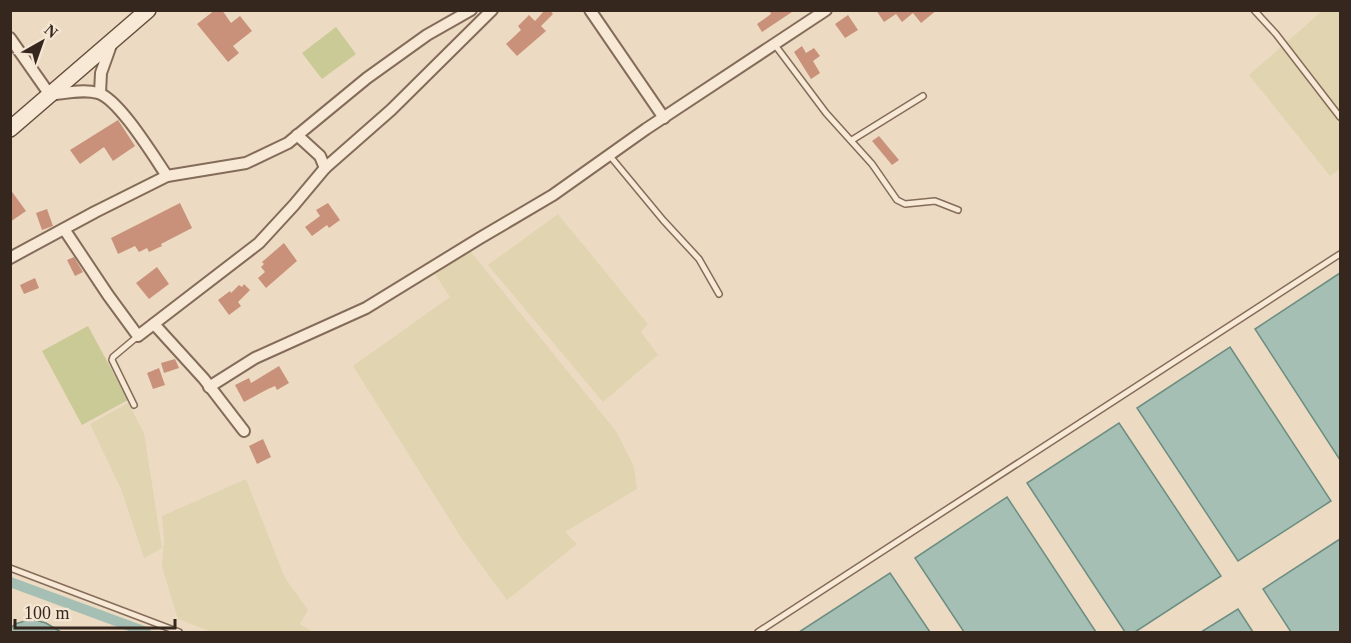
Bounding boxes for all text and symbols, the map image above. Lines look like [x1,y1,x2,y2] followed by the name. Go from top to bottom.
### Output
[12,12,72,72] north arrow
[41,21,62,41] text: N
[15,592,176,630] scale bar
[24,603,70,623] text: 100 m

